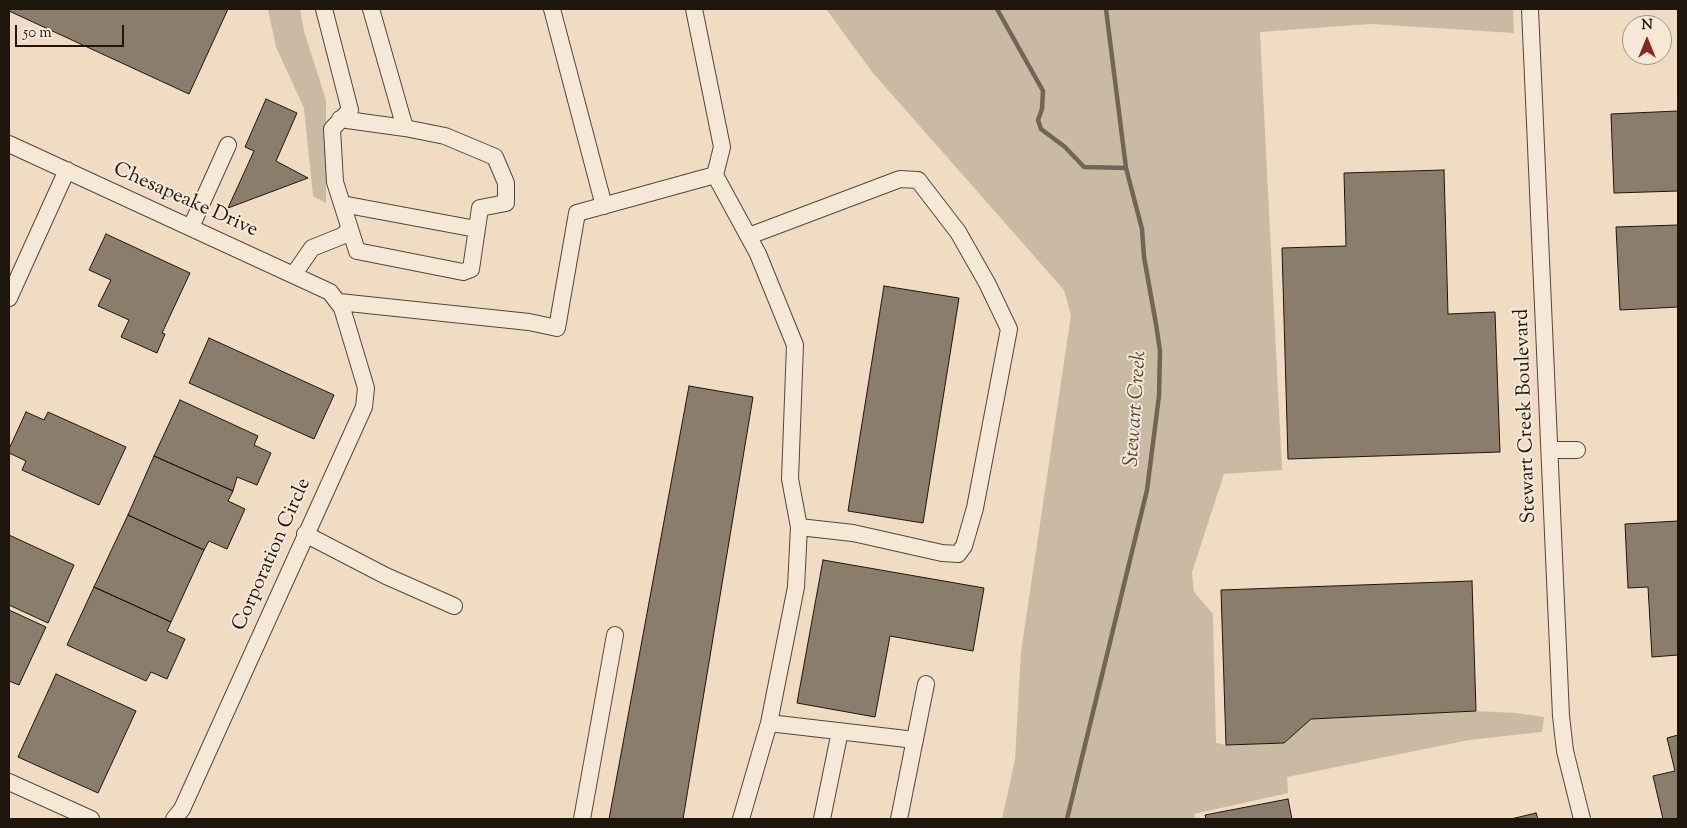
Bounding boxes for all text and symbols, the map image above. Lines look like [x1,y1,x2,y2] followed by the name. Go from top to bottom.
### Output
[18,15,126,47] scale bar
[1622,15,1672,65] north arrow
[1641,16,1653,36] text: N
[23,23,52,44] text: 50 m
[109,158,261,244] street label: Chesapeake Drive
[1511,308,1543,524] street label: Stewart Creek Boulevard
[1120,350,1154,468] water label: Stewart Creek
[229,475,317,635] street label: Corporation Circle

